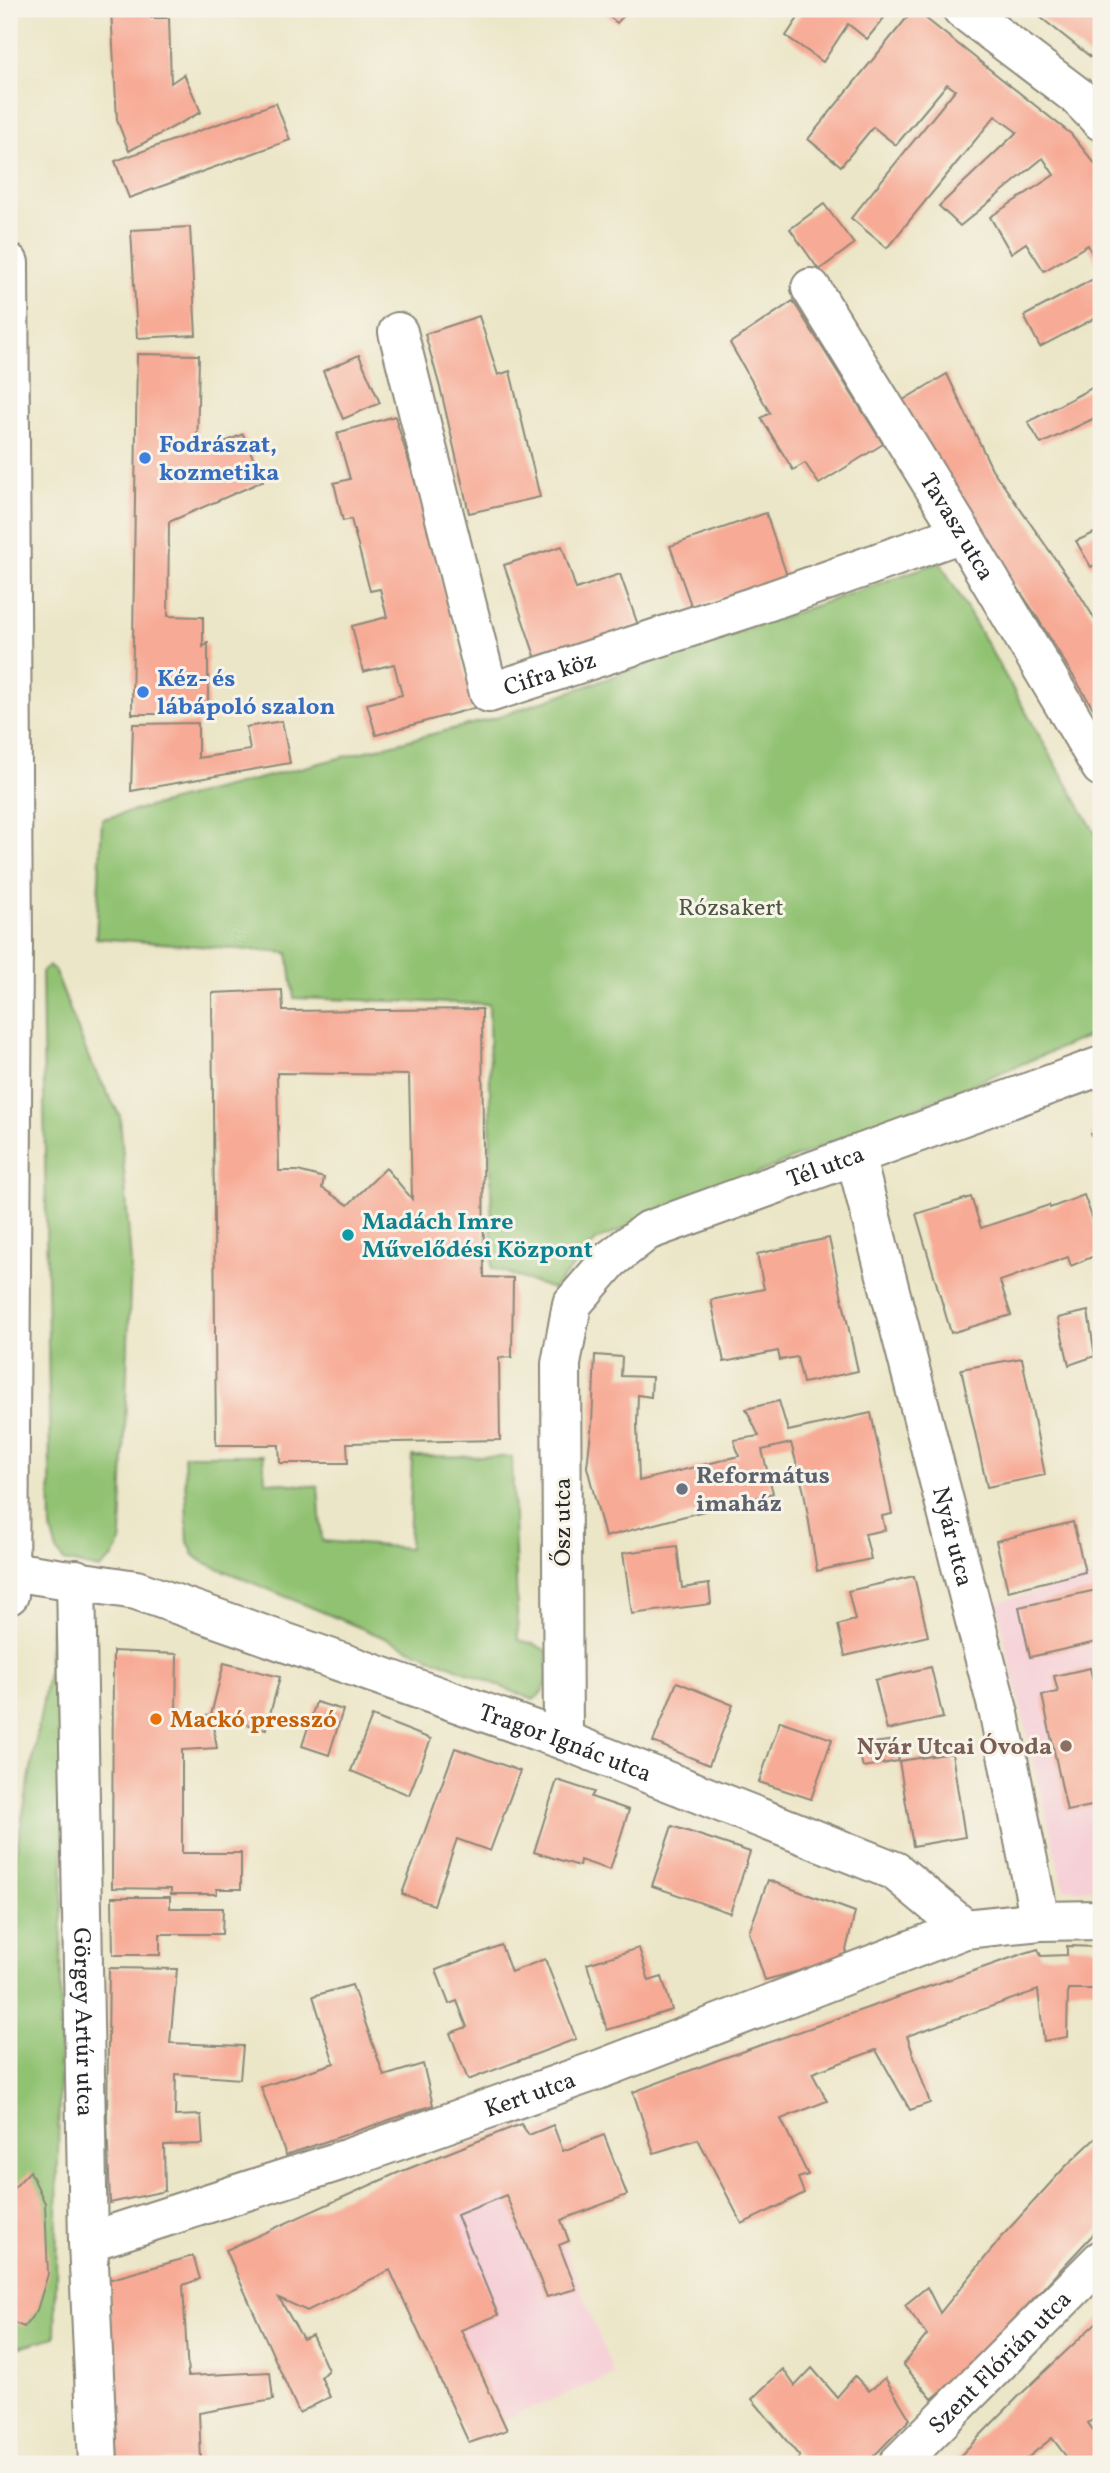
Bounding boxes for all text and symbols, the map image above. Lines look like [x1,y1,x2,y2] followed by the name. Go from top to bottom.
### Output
[159,429,279,491] place label: Fodrászat, kozmetika
[137,450,153,466] marker: Fodrászat, kozmetika
[910,467,1002,588] street label: Tavasz utca
[499,644,601,706] street label: Cifra köz
[157,663,335,725] place label: Kéz- és lábápoló szalon
[135,684,151,700] marker: Kéz- és lábápoló szalon
[678,892,784,926] park label: Rózsakert
[783,1138,869,1198] street label: Tél utca
[362,1206,593,1268] place label: Madách Imre Művelődési Központ
[340,1227,356,1243] marker: Madách Imre Művelődési Központ
[696,1460,830,1522] place label: Református imaház
[547,1477,581,1567] street label: Ősz utca
[674,1481,690,1497] marker: Református imaház
[922,1483,981,1591] street label: Nyár utca
[474,1697,656,1792] street label: Tragor Ignác utca
[170,1704,337,1738] place label: Mackó presszó
[148,1711,164,1727] marker: Mackó presszó
[857,1731,1052,1765] place label: Nyár Utcai Óvoda
[1058,1738,1074,1754] marker: Nyár Utcai Óvoda
[63,1927,101,2117] street label: Görgey Artúr utca
[480,2064,581,2128] street label: Kert utca
[922,2284,1080,2443] street label: Szent Flórián utca

